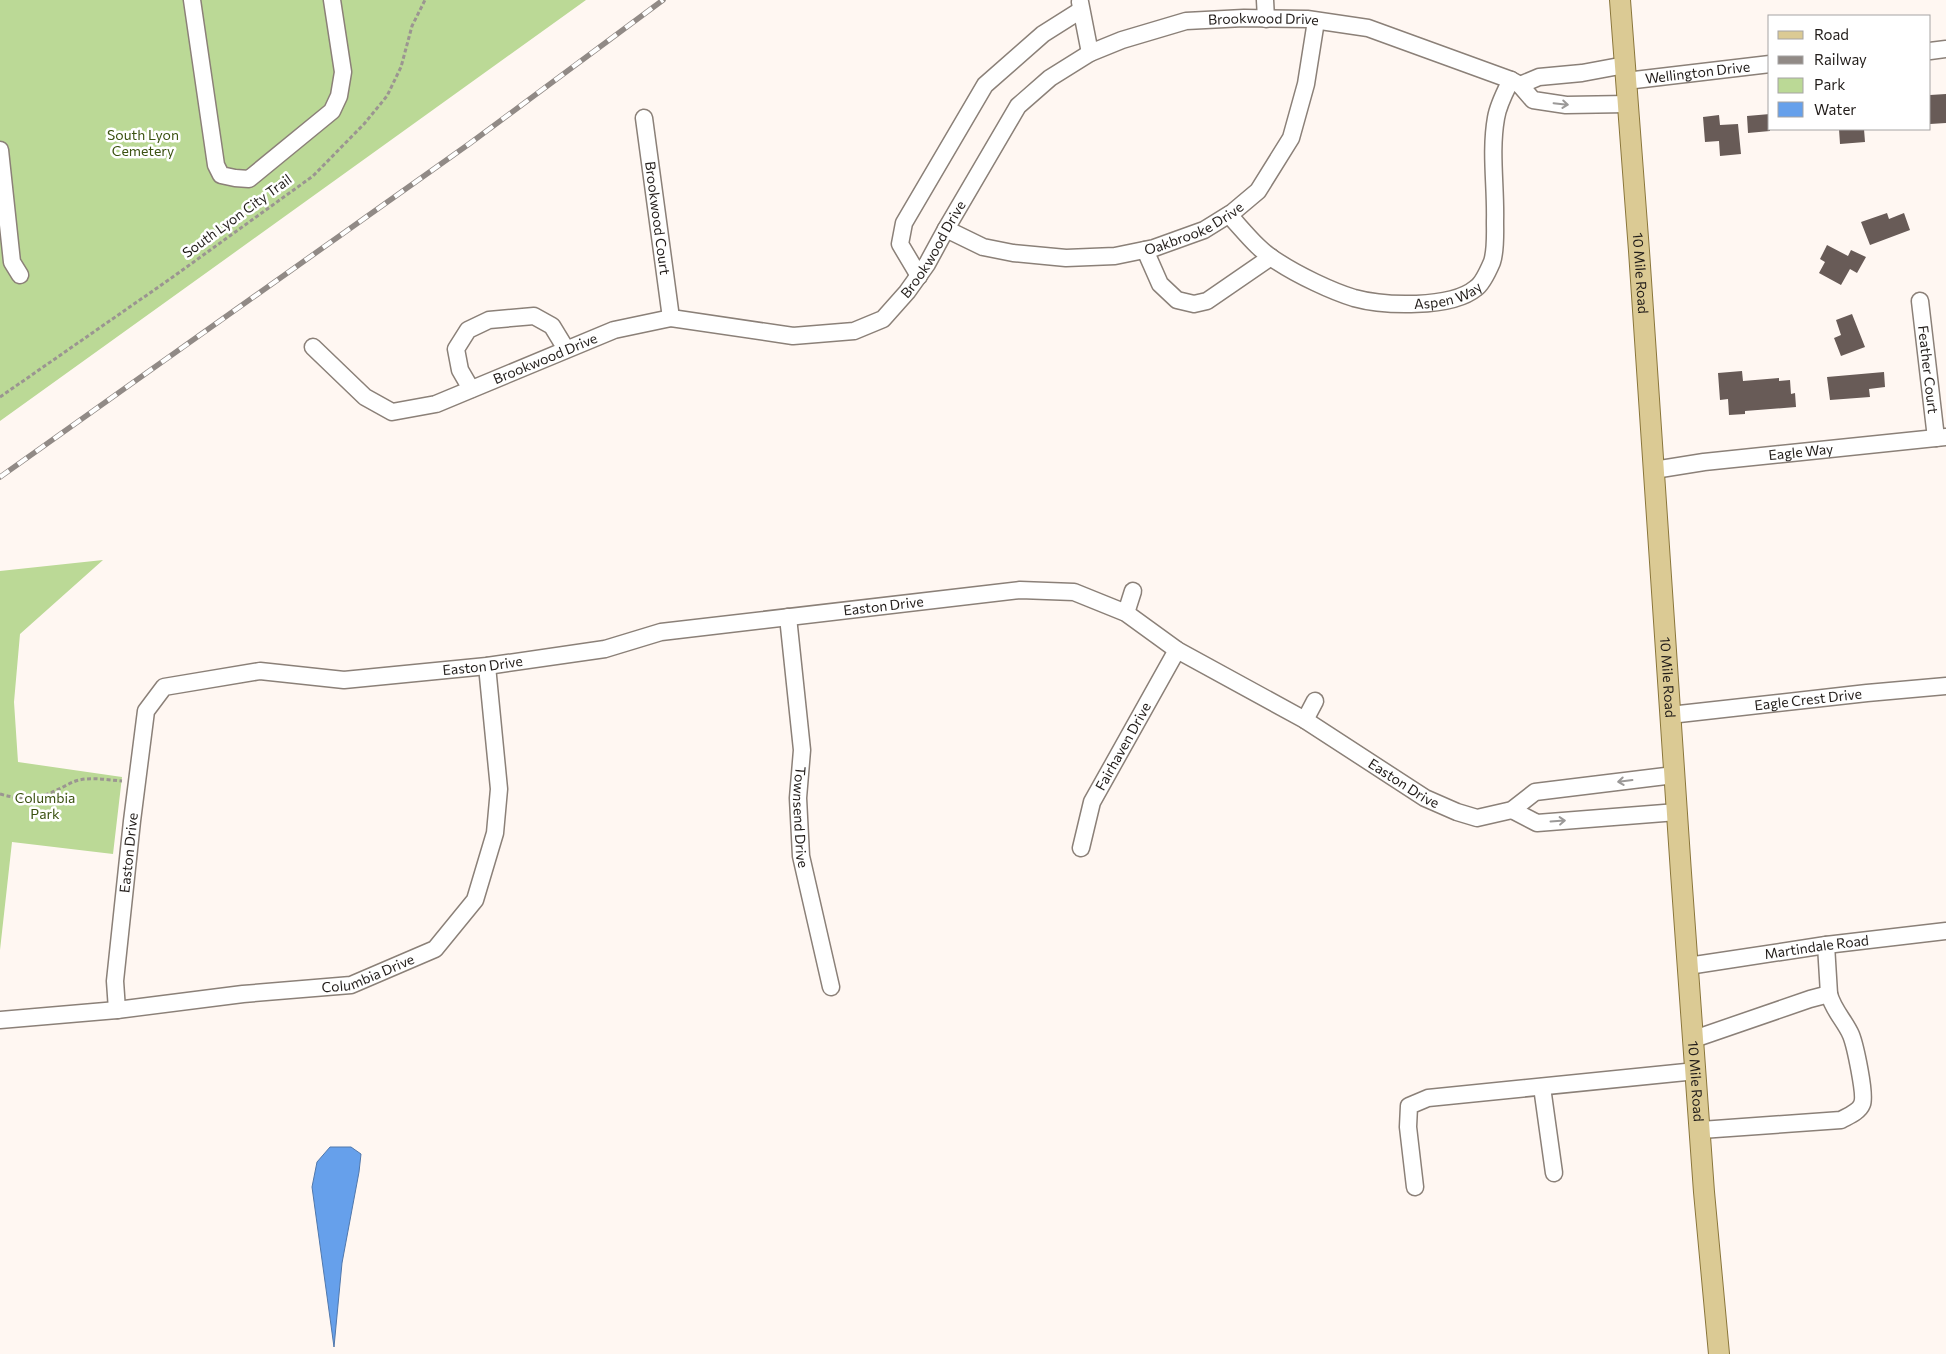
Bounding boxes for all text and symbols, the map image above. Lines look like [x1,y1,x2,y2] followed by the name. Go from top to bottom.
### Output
[1207,9,1320,29] street label: Brookwood Drive
[1768,15,1931,130] legend
[1814,25,1849,43] text: Road
[1814,50,1867,68] text: Railway
[1644,57,1751,87] street label: Wellington Drive
[1814,75,1845,93] text: Park
[1553,99,1569,109] one-way arrow
[1814,100,1856,118] text: Water
[107,126,179,159] park label: South Lyon Cemetery
[642,160,674,276] street label: Brookwood Court
[179,170,295,261] street label: South Lyon City Trail
[897,197,969,301] street label: Brookwood Drive
[1143,198,1246,258] street label: Oakbrooke Drive
[1630,232,1652,314] street label: 10 Mile Road
[1413,278,1485,312] street label: Aspen Way
[1915,324,1942,415] street label: Feather Court
[490,329,600,387] street label: Brookwood Drive
[1768,440,1834,463] street label: Eagle Way
[842,592,924,619] street label: Easton Drive
[1657,636,1680,718] street label: 10 Mile Road
[442,652,524,678] street label: Easton Drive
[1754,685,1863,714] street label: Eagle Crest Drive
[1091,699,1154,793] street label: Fairhaven Drive
[1365,755,1442,811] street label: Easton Drive
[790,766,812,869] street label: Townsend Drive
[1618,776,1634,786] one-way arrow
[15,789,75,822] park label: Columbia Park
[115,812,141,894] street label: Easton Drive
[1549,817,1565,826] one-way arrow
[1763,931,1870,962] street label: Martindale Road
[321,950,417,995] street label: Columbia Drive
[1685,1040,1708,1122] street label: 10 Mile Road

